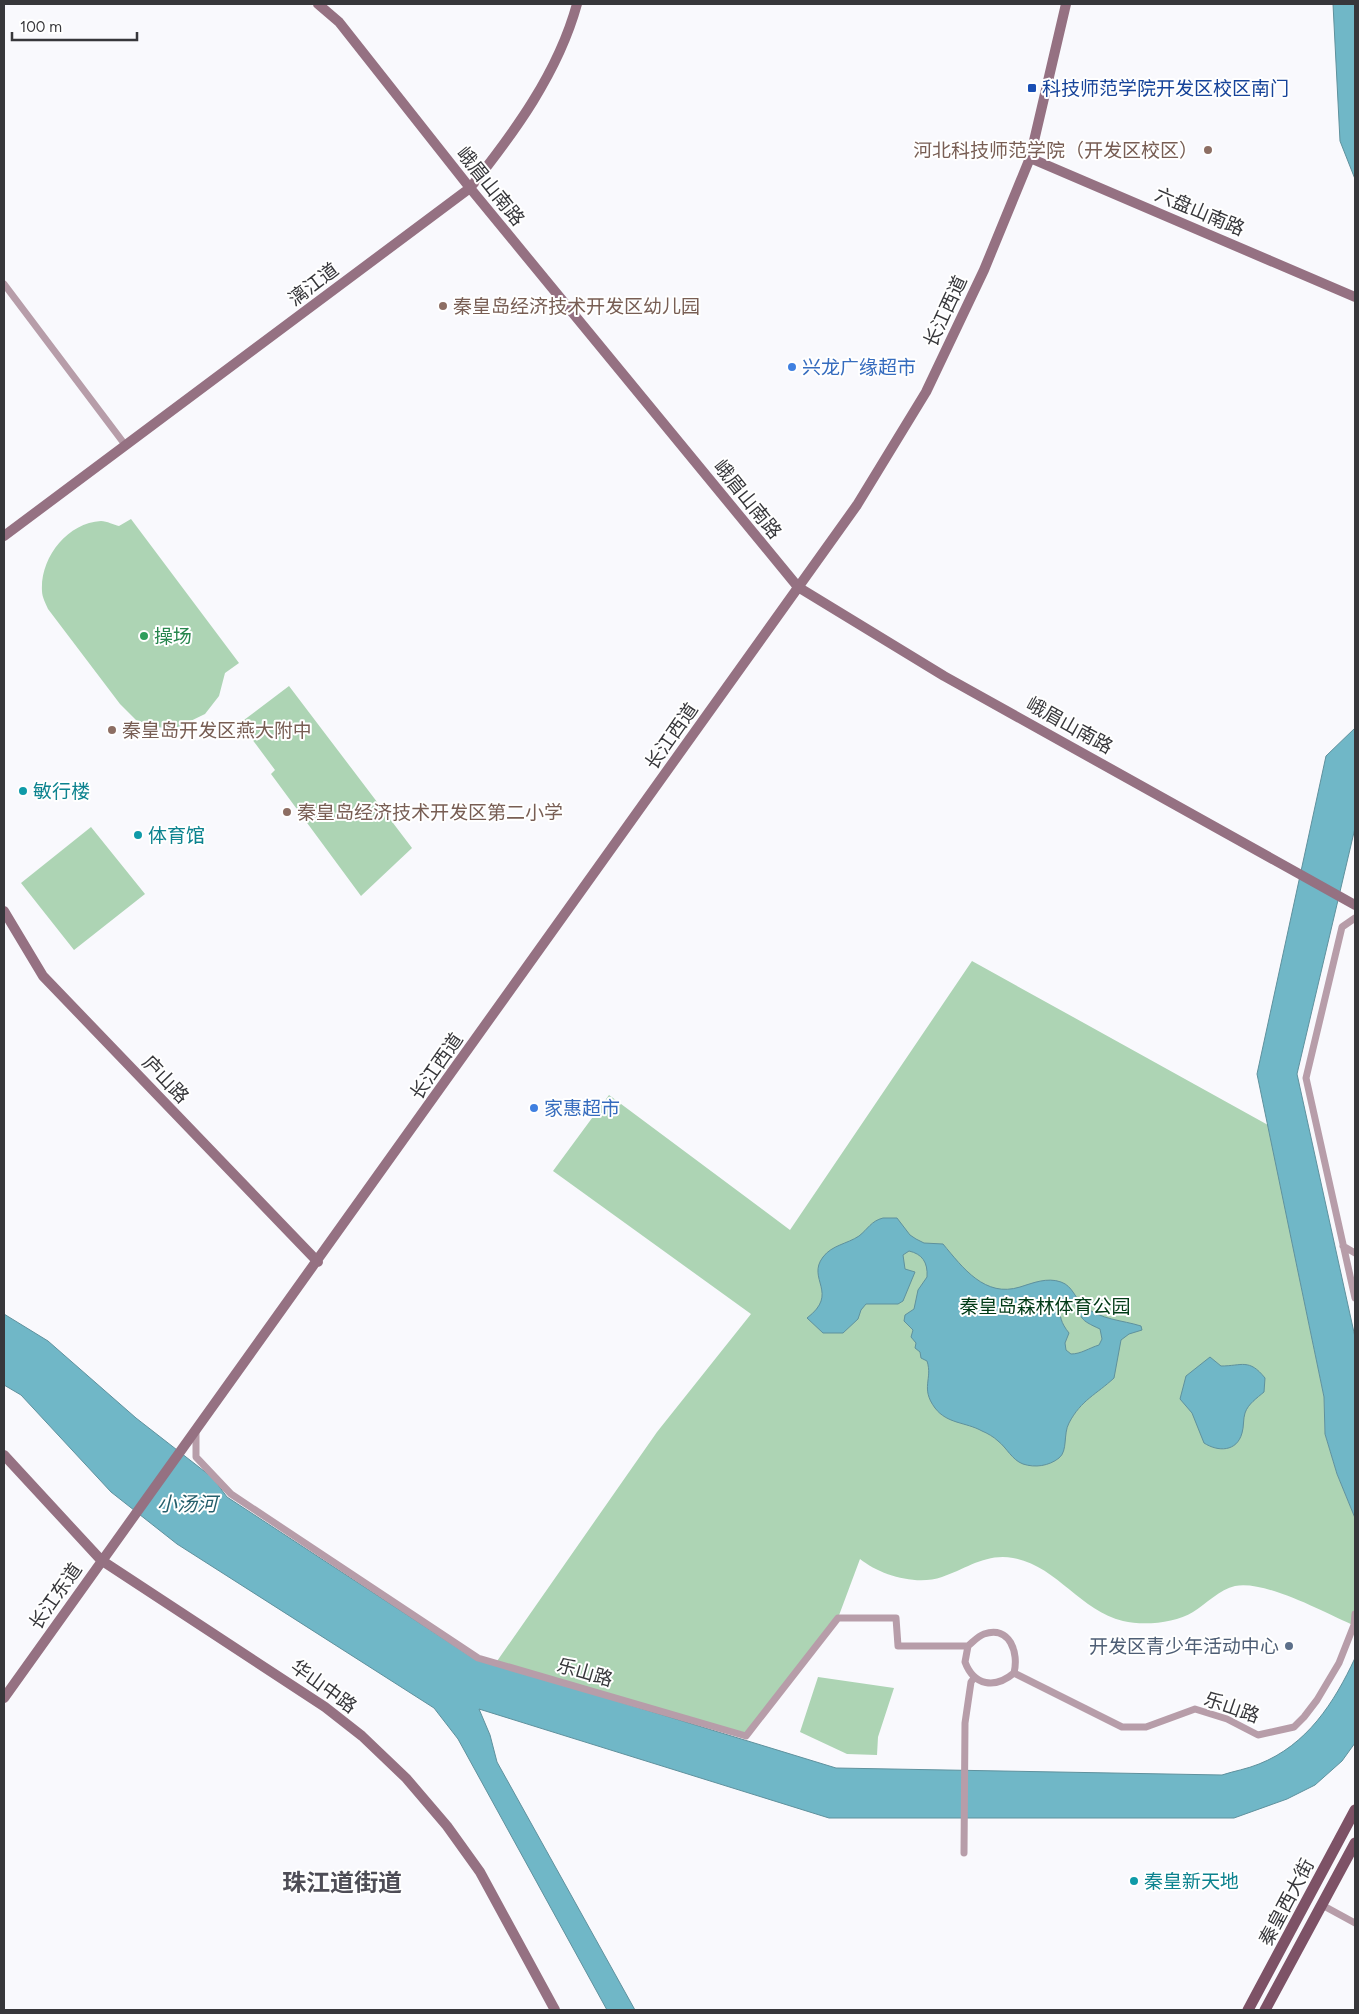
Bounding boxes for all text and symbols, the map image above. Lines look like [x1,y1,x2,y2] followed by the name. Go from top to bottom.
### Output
[12,10,138,42] scale bar
[20,18,62,36] text: 100 m
[1042,77,1289,100] place label: 科技师范学院开发区校区南门
[1026,82,1038,94] marker: 科技师范学院开发区校区南门
[913,139,1198,162] place label: 河北科技师范学院（开发区校区）
[452,142,529,230] street label: 峨眉山南路
[1202,144,1214,156] marker: 河北科技师范学院（开发区校区）
[1152,182,1248,241] street label: 六盘山南路
[284,258,343,311] street label: 漓江道
[919,272,972,351] street label: 长江西道
[453,295,700,318] place label: 秦皇岛经济技术开发区幼儿园
[437,300,449,312] marker: 秦皇岛经济技术开发区幼儿园
[802,356,916,379] place label: 兴龙广缘超市
[786,361,798,373] marker: 兴龙广缘超市
[709,455,786,543] street label: 峨眉山南路
[154,625,192,648] place label: 操场
[138,630,150,642] marker: 操场
[1023,692,1117,759] street label: 峨眉山南路
[640,699,703,774] street label: 长江西道
[122,719,312,742] place label: 秦皇岛开发区燕大附中
[106,724,118,736] marker: 秦皇岛开发区燕大附中
[33,780,90,803] place label: 敏行楼
[17,785,29,797] marker: 敏行楼
[297,801,563,824] place label: 秦皇岛经济技术开发区第二小学
[281,806,293,818] marker: 秦皇岛经济技术开发区第二小学
[148,824,205,847] place label: 体育馆
[132,829,144,841] marker: 体育馆
[405,1029,468,1104] street label: 长江西道
[138,1051,194,1108] street label: 庐山路
[544,1097,620,1120] place label: 家惠超市
[528,1102,540,1114] marker: 家惠超市
[959,1295,1131,1318] park label: 秦皇岛森林体育公园
[157,1492,221,1516] water label: 小汤河
[24,1559,87,1634] street label: 长江东道
[1089,1635,1279,1658] place label: 开发区青少年活动中心
[1283,1640,1295,1652] marker: 开发区青少年活动中心
[554,1654,615,1691] street label: 乐山路
[286,1655,361,1718] street label: 华山中路
[1201,1687,1263,1728] street label: 乐山路
[1254,1855,1319,1950] street label: 秦皇西大街
[282,1868,402,1897] district label: 珠江道街道
[1144,1870,1239,1893] place label: 秦皇新天地
[1128,1875,1140,1887] marker: 秦皇新天地

